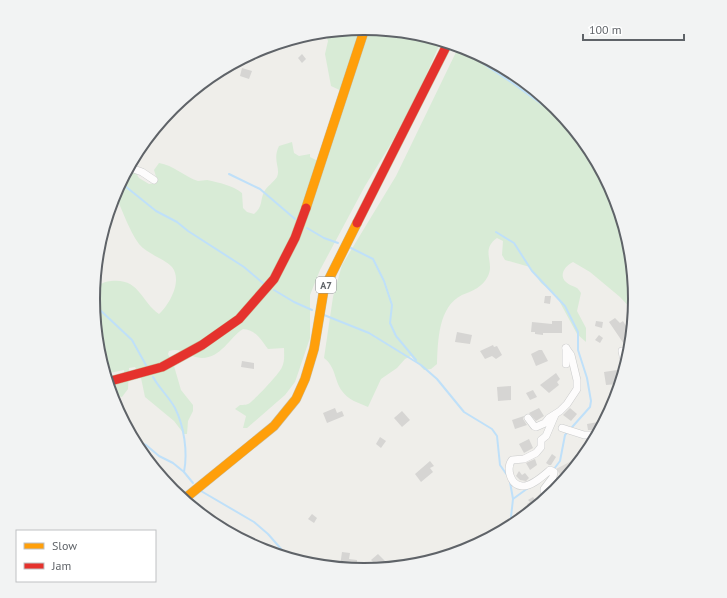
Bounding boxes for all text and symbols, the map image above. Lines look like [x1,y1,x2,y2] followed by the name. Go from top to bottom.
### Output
[583,16,684,42] scale bar
[589,22,622,37] text: 100 m
[316,277,336,293] road number: A7
[16,530,156,582] legend
[52,538,77,553] text: Slow
[51,558,71,573] text: Jam

